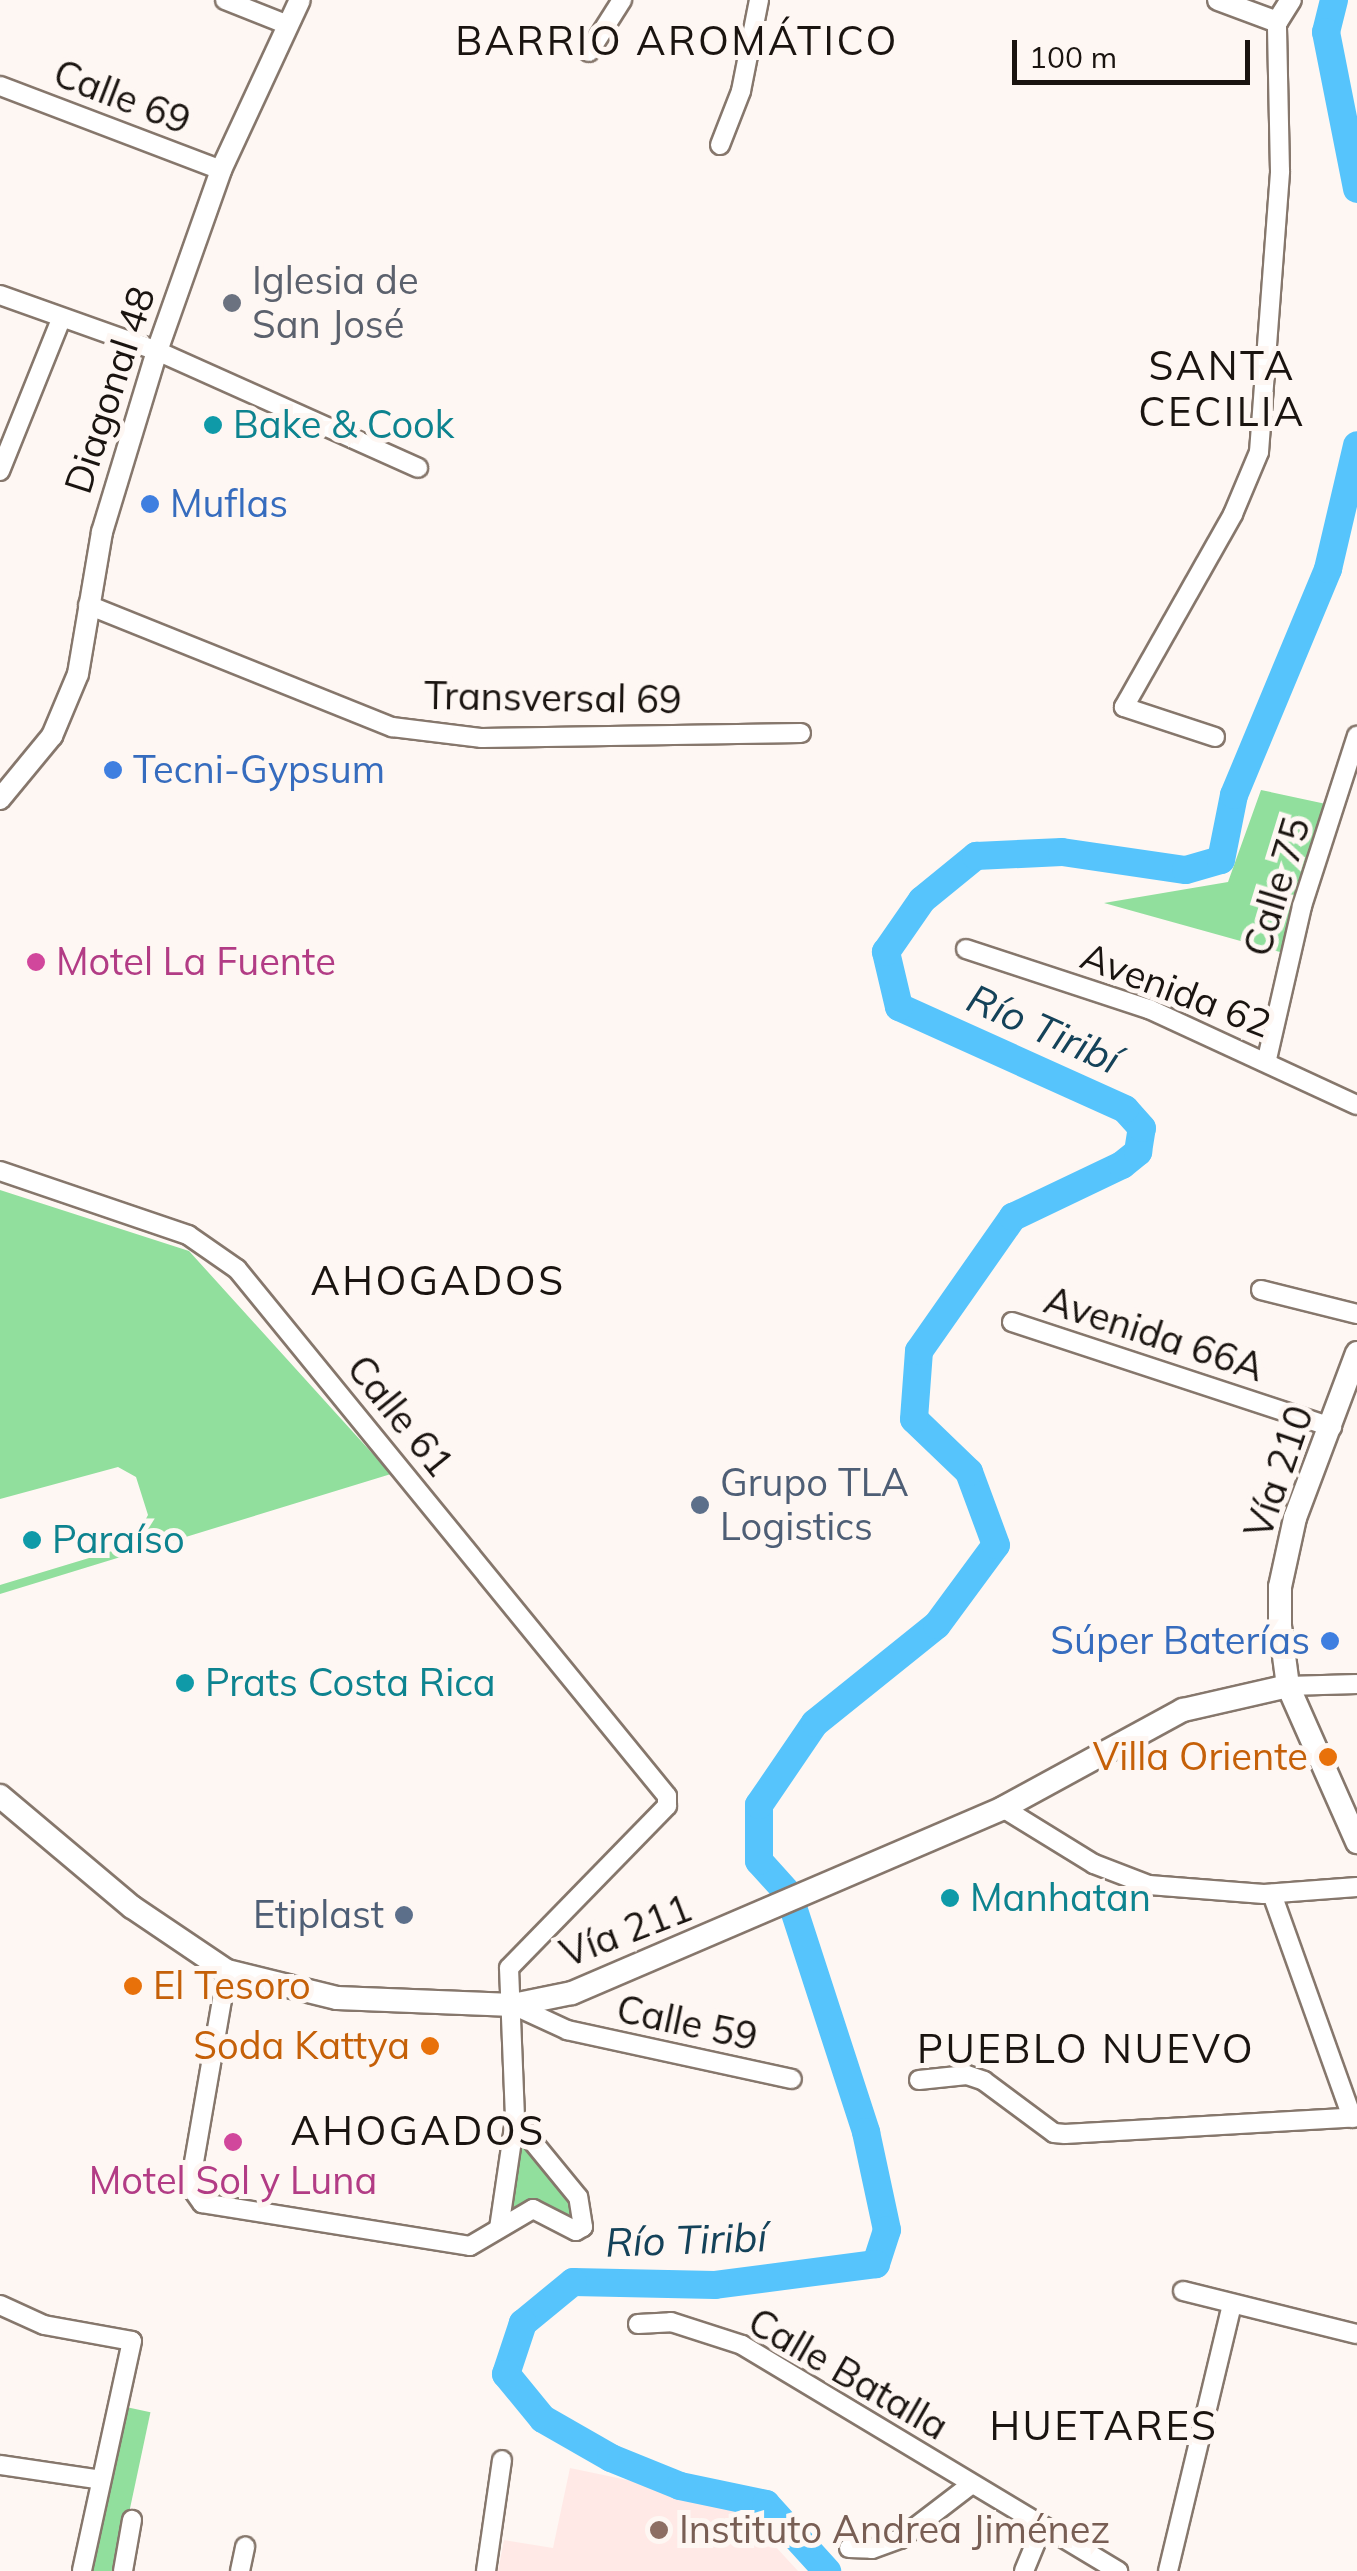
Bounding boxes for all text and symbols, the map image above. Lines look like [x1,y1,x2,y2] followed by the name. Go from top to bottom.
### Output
[455,16,899,64] district label: BARRIO AROMÁTICO
[1017,20,1254,82] scale bar
[1029,38,1117,76] text: 100 m
[47,50,197,144] street label: Calle 69
[252,258,419,348] place label: Iglesia de San José
[55,281,165,499] street label: Diagonal 48
[221,292,243,314] marker: Iglesia de San José
[1138,341,1306,435] district label: SANTA CECILIA
[233,402,454,448] place label: Bake & Cook
[202,414,224,436] marker: Bake & Cook
[170,481,288,527] place label: Muflas
[139,493,161,515] marker: Muflas
[424,673,682,723] street label: Transversal 69
[133,747,385,793] place label: Tecni-Gypsum
[102,759,124,781] marker: Tecni-Gypsum
[1234,812,1320,962] street label: Calle 75
[1075,933,1277,1047] street label: Avenida 62
[56,939,336,985] place label: Motel La Fuente
[25,951,47,973] marker: Motel La Fuente
[960,973,1128,1083] water label: Río Tiribí
[310,1256,566,1304] district label: AHOGADOS
[1039,1277,1269,1391] street label: Avenida 66A
[337,1346,463,1486] street label: Calle 61
[1235,1400,1323,1544] street label: Vía 210
[720,1460,909,1550] place label: Grupo TLA Logistics
[689,1494,711,1516] marker: Grupo TLA Logistics
[52,1517,185,1563] place label: Paraíso
[21,1529,43,1551] marker: Paraíso
[1050,1618,1310,1664] place label: Súper Baterías
[1319,1630,1341,1652] marker: Súper Baterías
[205,1660,496,1706] place label: Prats Costa Rica
[174,1672,196,1694] marker: Prats Costa Rica
[1093,1734,1308,1780] place label: Villa Oriente
[1317,1746,1339,1768] marker: Villa Oriente
[970,1875,1151,1921] place label: Manhatan
[554,1885,698,1977] street label: Vía 211
[939,1887,961,1909] marker: Manhatan
[253,1892,384,1938] place label: Etiplast
[393,1904,415,1926] marker: Etiplast
[153,1963,311,2009] place label: El Tesoro
[122,1975,144,1997] marker: El Tesoro
[613,1986,761,2060] street label: Calle 59
[193,2023,410,2069] place label: Soda Kattya
[917,2024,1255,2072] district label: PUEBLO NUEVO
[419,2035,441,2057] marker: Soda Kattya
[290,2106,546,2154] district label: AHOGADOS
[222,2131,244,2153] marker: Motel Sol y Luna
[89,2158,377,2204] place label: Motel Sol y Luna
[604,2212,768,2266] water label: Río Tiribí
[740,2299,956,2449] street label: Calle Batalla
[989,2401,1219,2449] district label: HUETARES
[679,2507,1110,2553] place label: Instituto Andrea Jiménez
[648,2519,670,2541] marker: Instituto Andrea Jiménez

